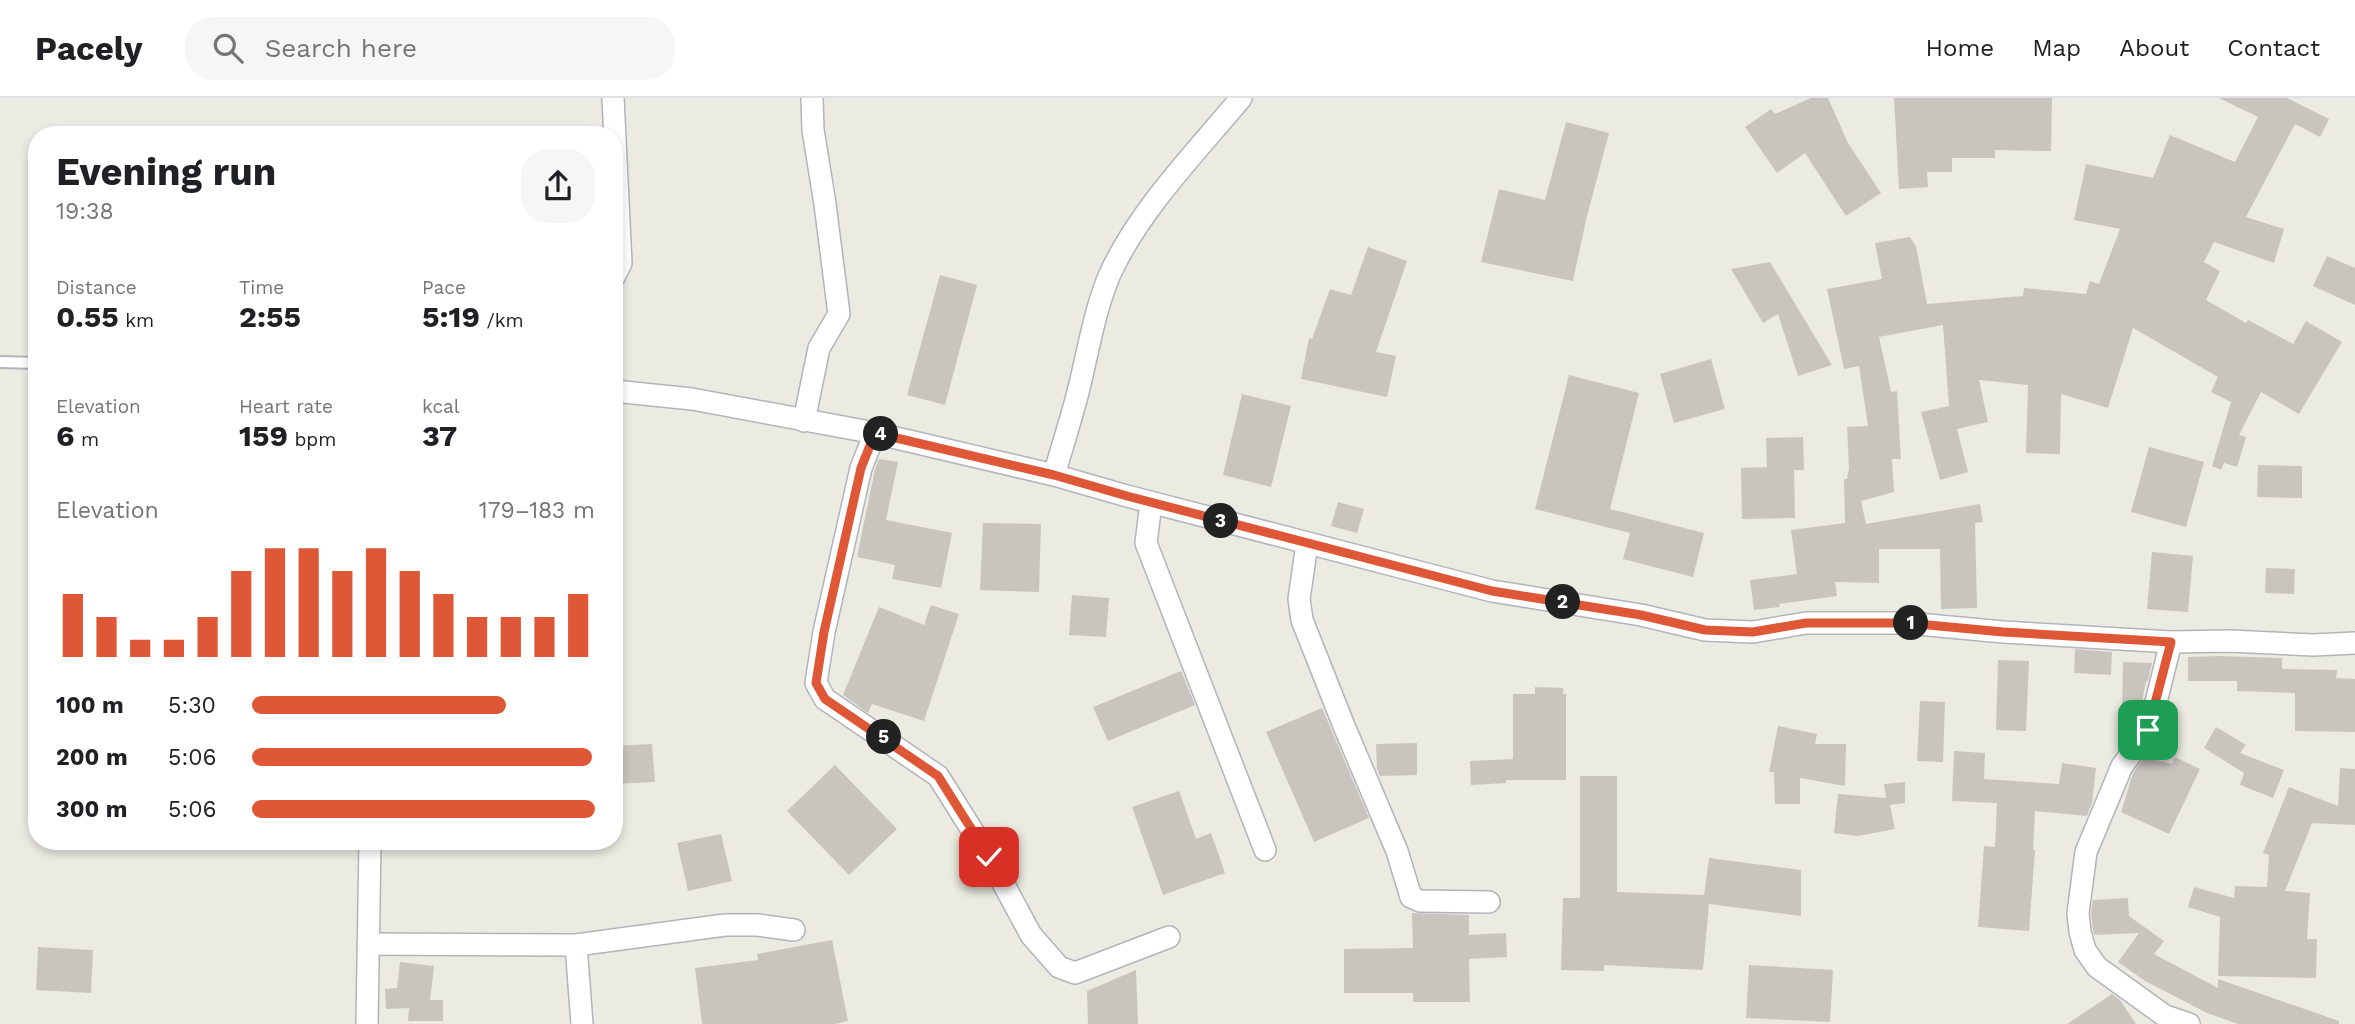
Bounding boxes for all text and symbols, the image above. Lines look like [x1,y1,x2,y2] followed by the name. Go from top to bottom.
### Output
[185,17,675,80] search box
[35,29,143,68] text: Pacely
[209,29,247,67] icon: search
[265,33,417,63] text: Search here
[1926,34,1994,62] text: Home
[2032,34,2081,62] text: Map
[2119,34,2189,62] text: About
[2227,34,2320,62] text: Contact
[521,149,595,223] button: share
[56,150,276,194] text: Evening run
[56,198,114,225] text: 19:38
[56,276,137,299] text: Distance
[239,276,284,299] text: Time
[422,276,466,299] text: Pace
[56,299,119,334] text: 0.55
[239,299,301,334] text: 2:55
[422,299,480,334] text: 5:19
[119,309,154,332] text: km
[480,309,524,332] text: /km
[56,395,141,418] text: Elevation
[239,395,333,418] text: Heart rate
[422,395,460,418] text: kcal
[864,416,898,452] pin: 4
[56,418,74,453] text: 6
[239,418,288,453] text: 159
[422,418,457,453] text: 37
[874,422,887,445] text: 4
[74,428,99,451] text: m
[288,428,336,451] text: bpm
[56,497,159,524] text: Elevation
[479,497,595,524] text: 179–183 m
[1204,504,1238,538] pin: 3
[1215,509,1226,532] text: 3
[1546,584,1580,620] pin: 2
[1557,590,1568,613] text: 2
[1894,606,1928,640] pin: 1
[1906,611,1915,634] text: 1
[56,692,124,719] text: 100 m
[168,692,216,719] text: 5:30
[2118,700,2178,760] pin
[2129,711,2167,749] icon: arrive
[866,720,902,754] pin: 5
[878,725,889,748] text: 5
[56,744,128,771] text: 200 m
[168,744,216,771] text: 5:06
[56,796,127,823] text: 300 m
[168,796,216,823] text: 5:06
[959,827,1019,887] pin
[970,838,1008,876] icon: check

